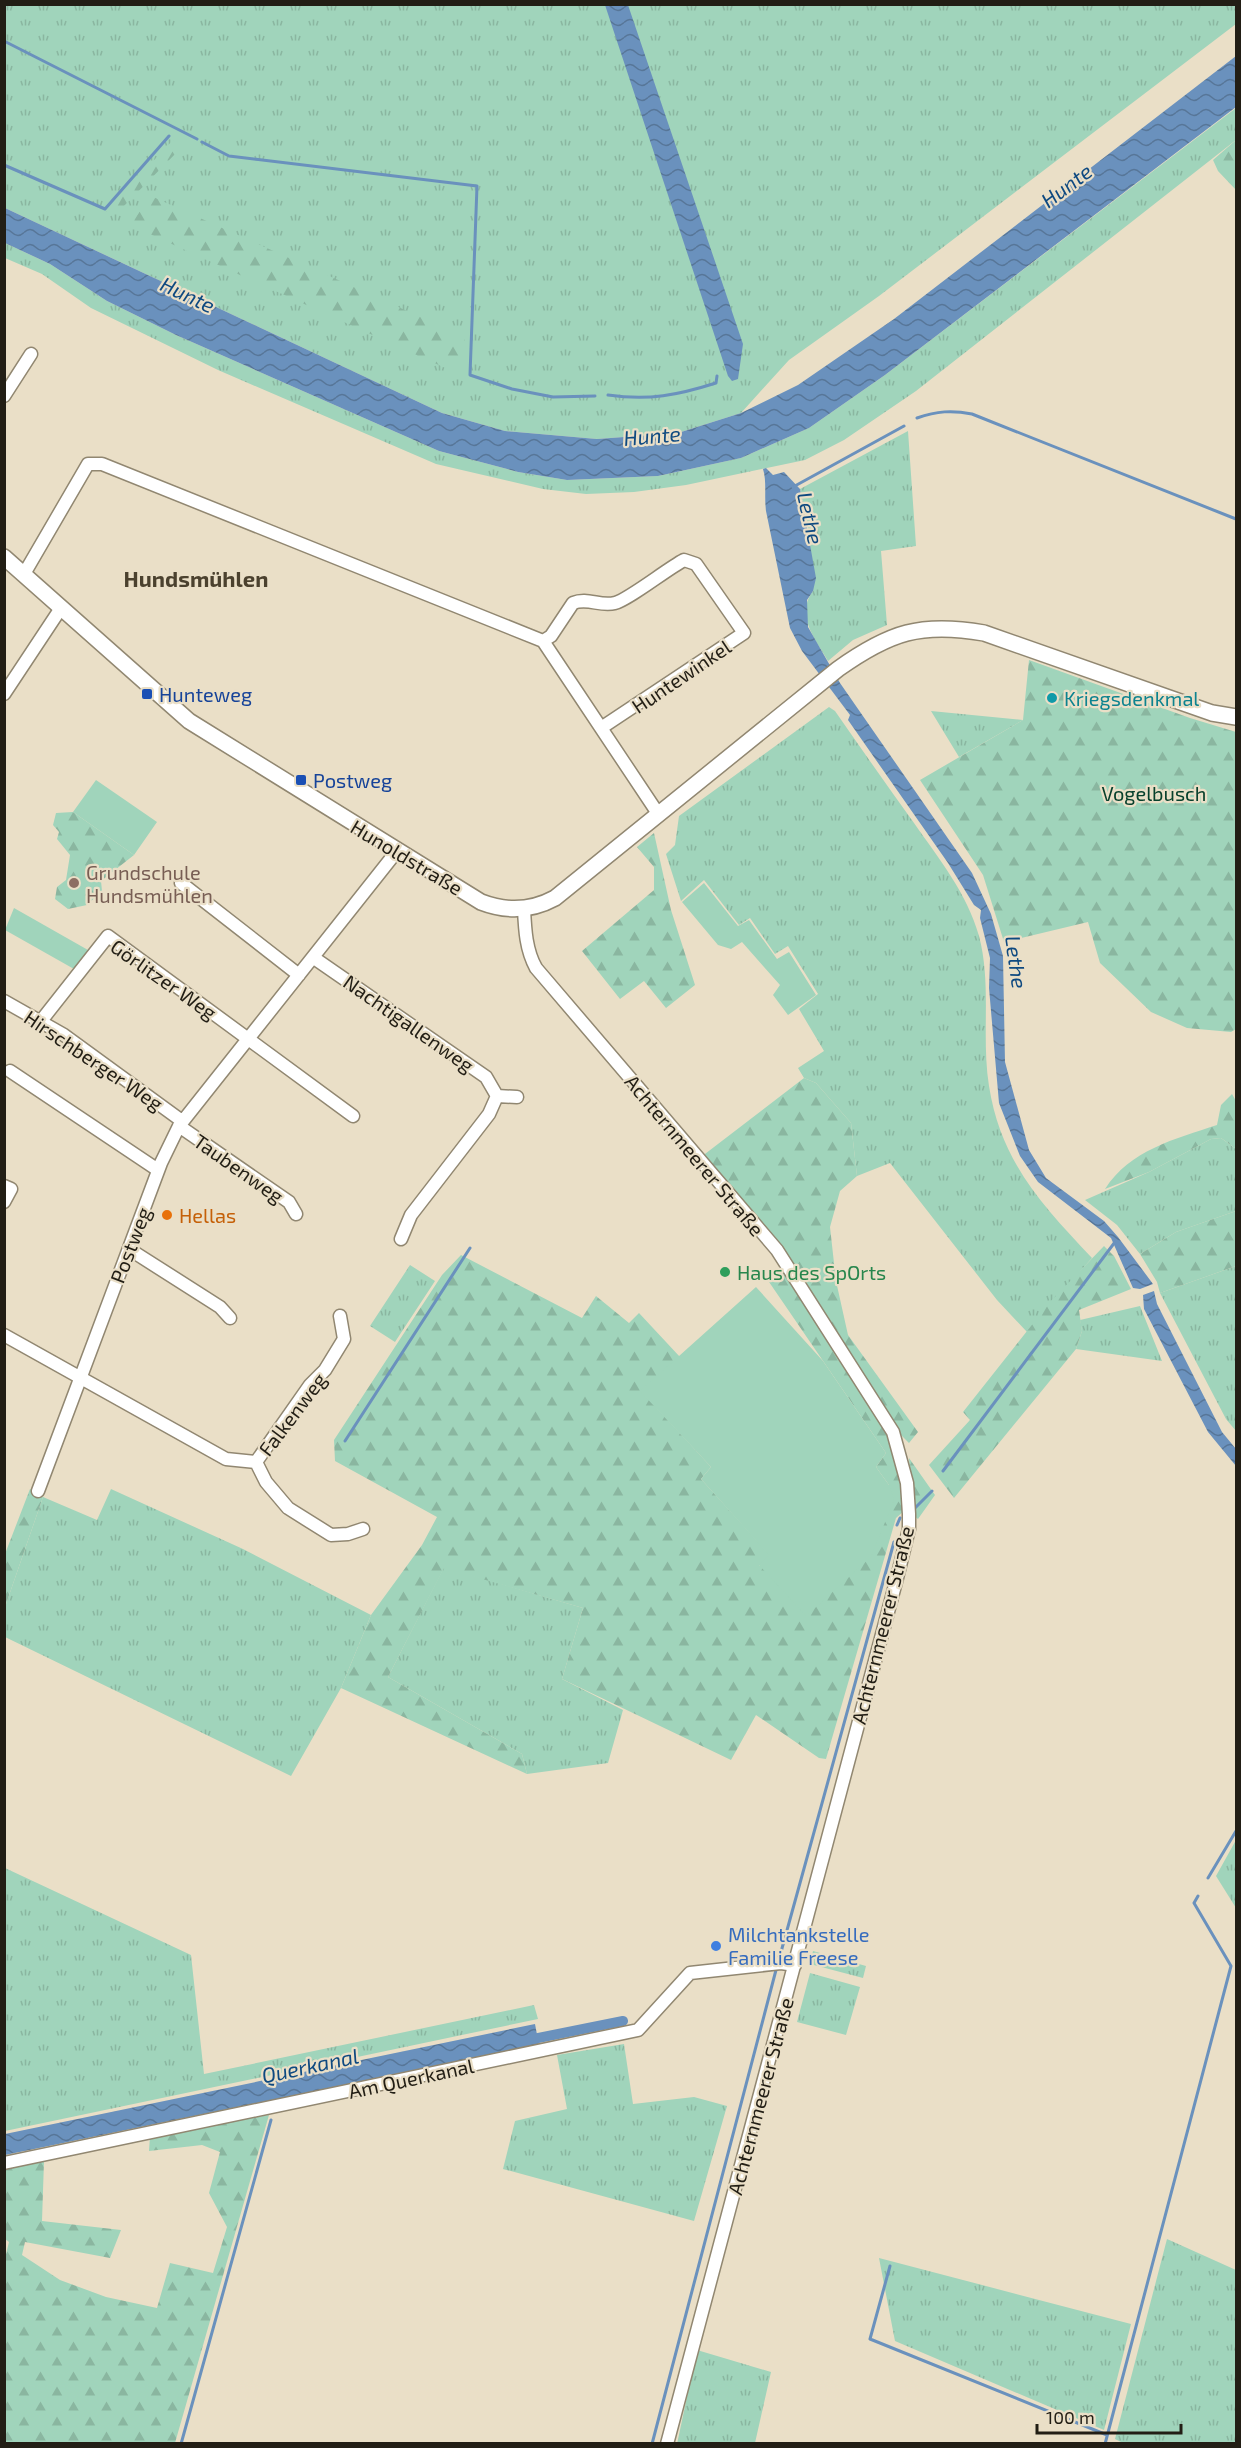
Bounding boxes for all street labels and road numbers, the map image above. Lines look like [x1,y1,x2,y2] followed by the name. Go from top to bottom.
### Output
[627,634,735,718] street label: Huntewinkel
[347,814,467,900] street label: Hunoldstraße
[106,934,222,1024] street label: Görlitzer Weg
[339,969,479,1077] street label: Nachtigallenweg
[20,1005,168,1115] street label: Hirschberger Weg
[620,1069,770,1241] street label: Achternmeerer Straße
[189,1128,289,1208] street label: Taubenweg
[105,1204,155,1286] street label: Postweg
[253,1368,331,1460] street label: Falkenweg
[846,1523,918,1727] street label: Achternmeerer Straße
[722,1995,798,2197] street label: Achternmeerer Straße
[346,2053,476,2103] street label: Am Querkanal

